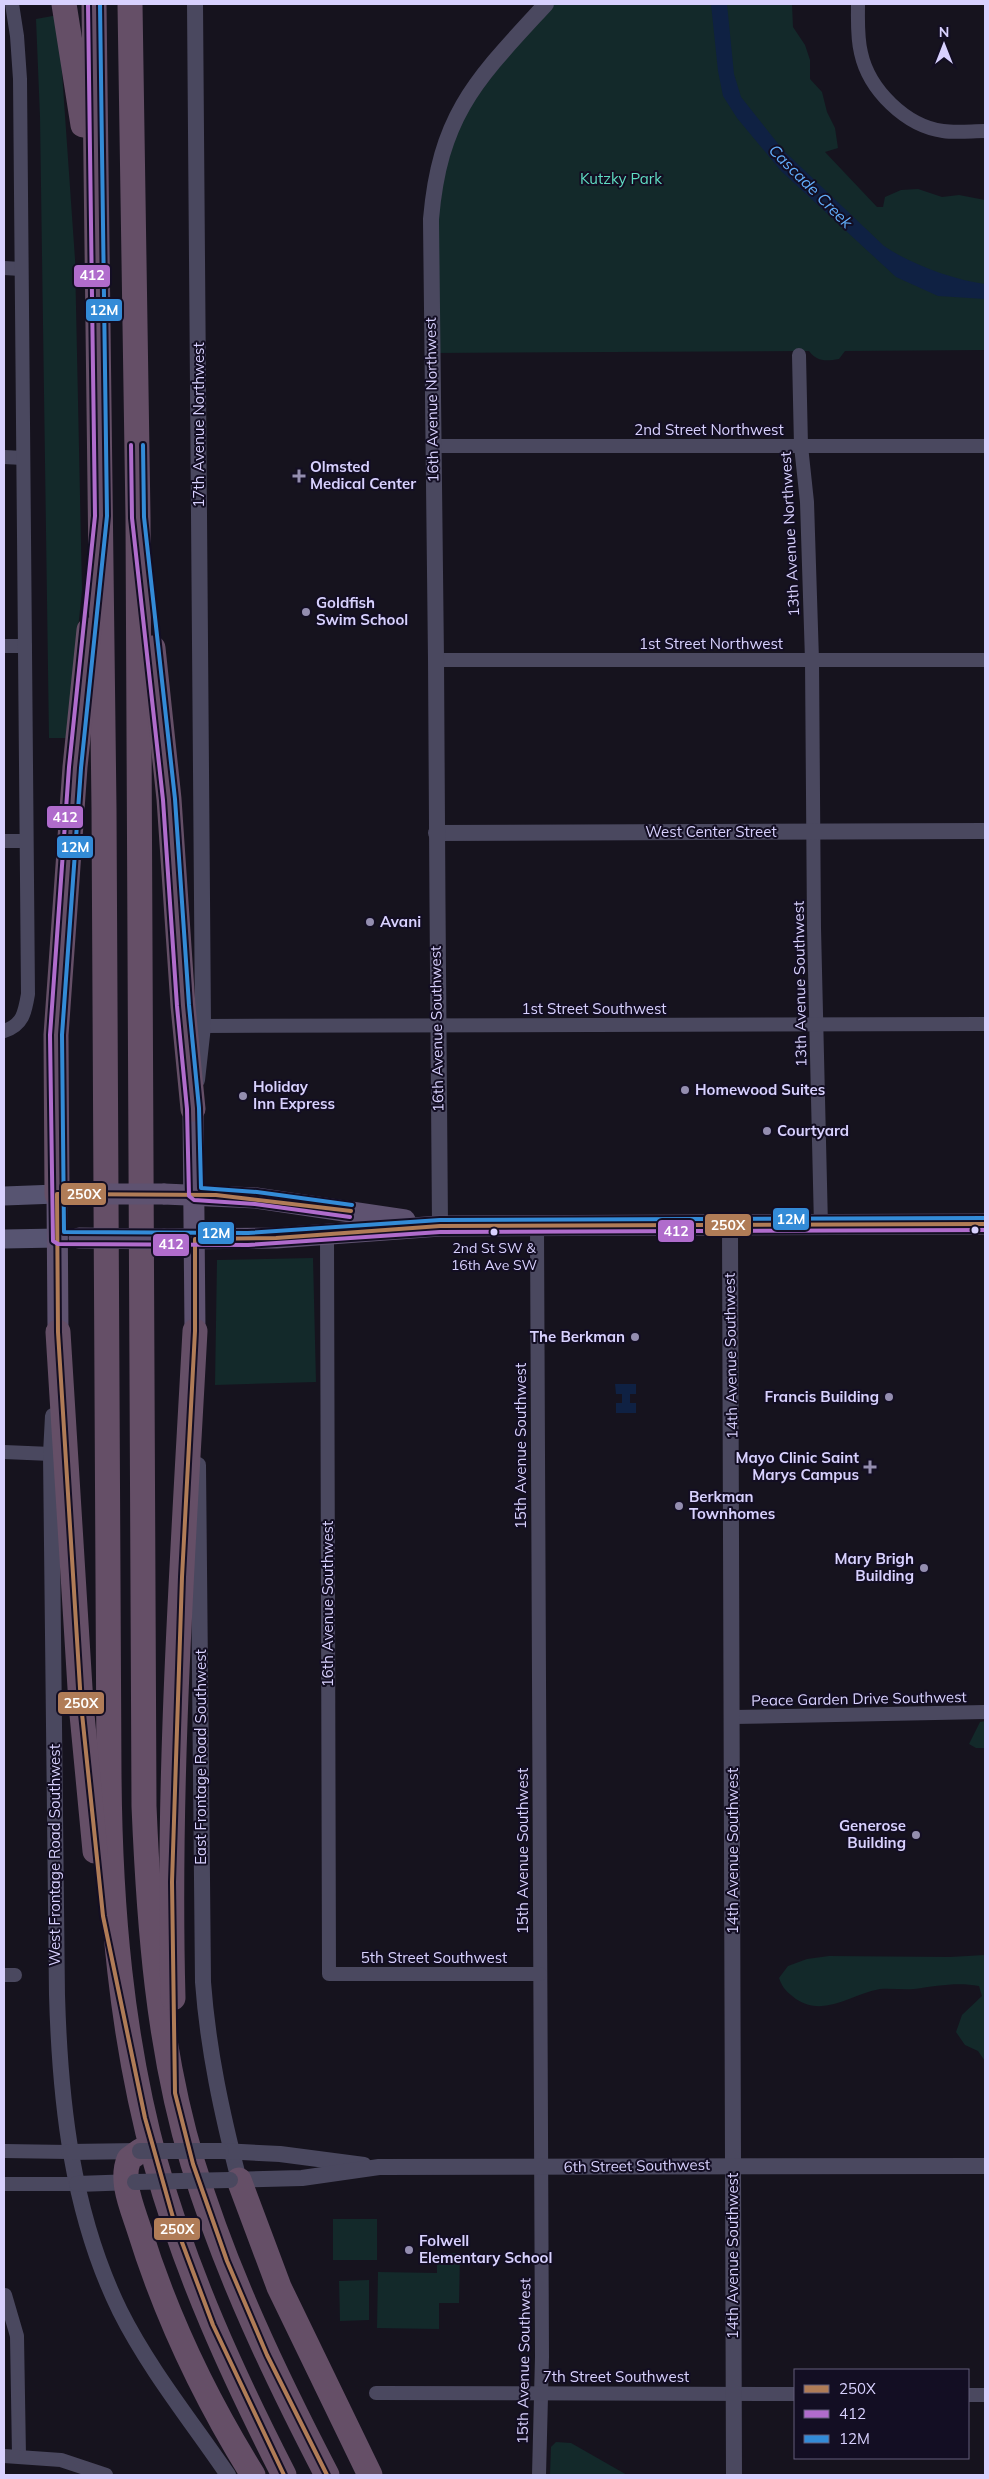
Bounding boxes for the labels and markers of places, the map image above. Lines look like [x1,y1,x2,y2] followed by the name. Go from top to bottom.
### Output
[310,457,416,493] place label: Olmsted Medical Center
[292,469,306,483] marker: Olmsted Medical Center
[316,593,408,629] place label: Goldfish Swim School
[300,606,312,618] marker: Goldfish Swim School
[380,912,421,931] place label: Avani
[364,916,376,928] marker: Avani
[253,1077,335,1113] place label: Holiday Inn Express
[695,1080,825,1099] place label: Homewood Suites
[679,1084,691,1096] marker: Homewood Suites
[237,1090,249,1102] marker: Holiday Inn Express
[777,1121,849,1140] place label: Courtyard
[761,1125,773,1137] marker: Courtyard
[970,1225,980,1235] unlabelled marker
[489,1227,499,1237] marker: 2nd St SW & 16th Ave SW
[451,1239,538,1274] place label: 2nd St SW & 16th Ave SW
[530,1327,625,1346] place label: The Berkman
[629,1331,641,1343] marker: The Berkman
[765,1387,879,1406] place label: Francis Building
[883,1391,895,1403] marker: Francis Building
[735,1448,859,1484] place label: Mayo Clinic Saint Marys Campus
[863,1460,877,1474] marker: Mayo Clinic Saint Marys Campus
[689,1487,775,1523] place label: Berkman Townhomes
[673,1500,685,1512] marker: Berkman Townhomes
[835,1549,914,1585] place label: Mary Brigh Building
[918,1562,930,1574] marker: Mary Brigh Building
[839,1816,906,1852] place label: Generose Building
[910,1829,922,1841] marker: Generose Building
[419,2231,552,2267] place label: Folwell Elementary School
[403,2244,415,2256] marker: Folwell Elementary School

